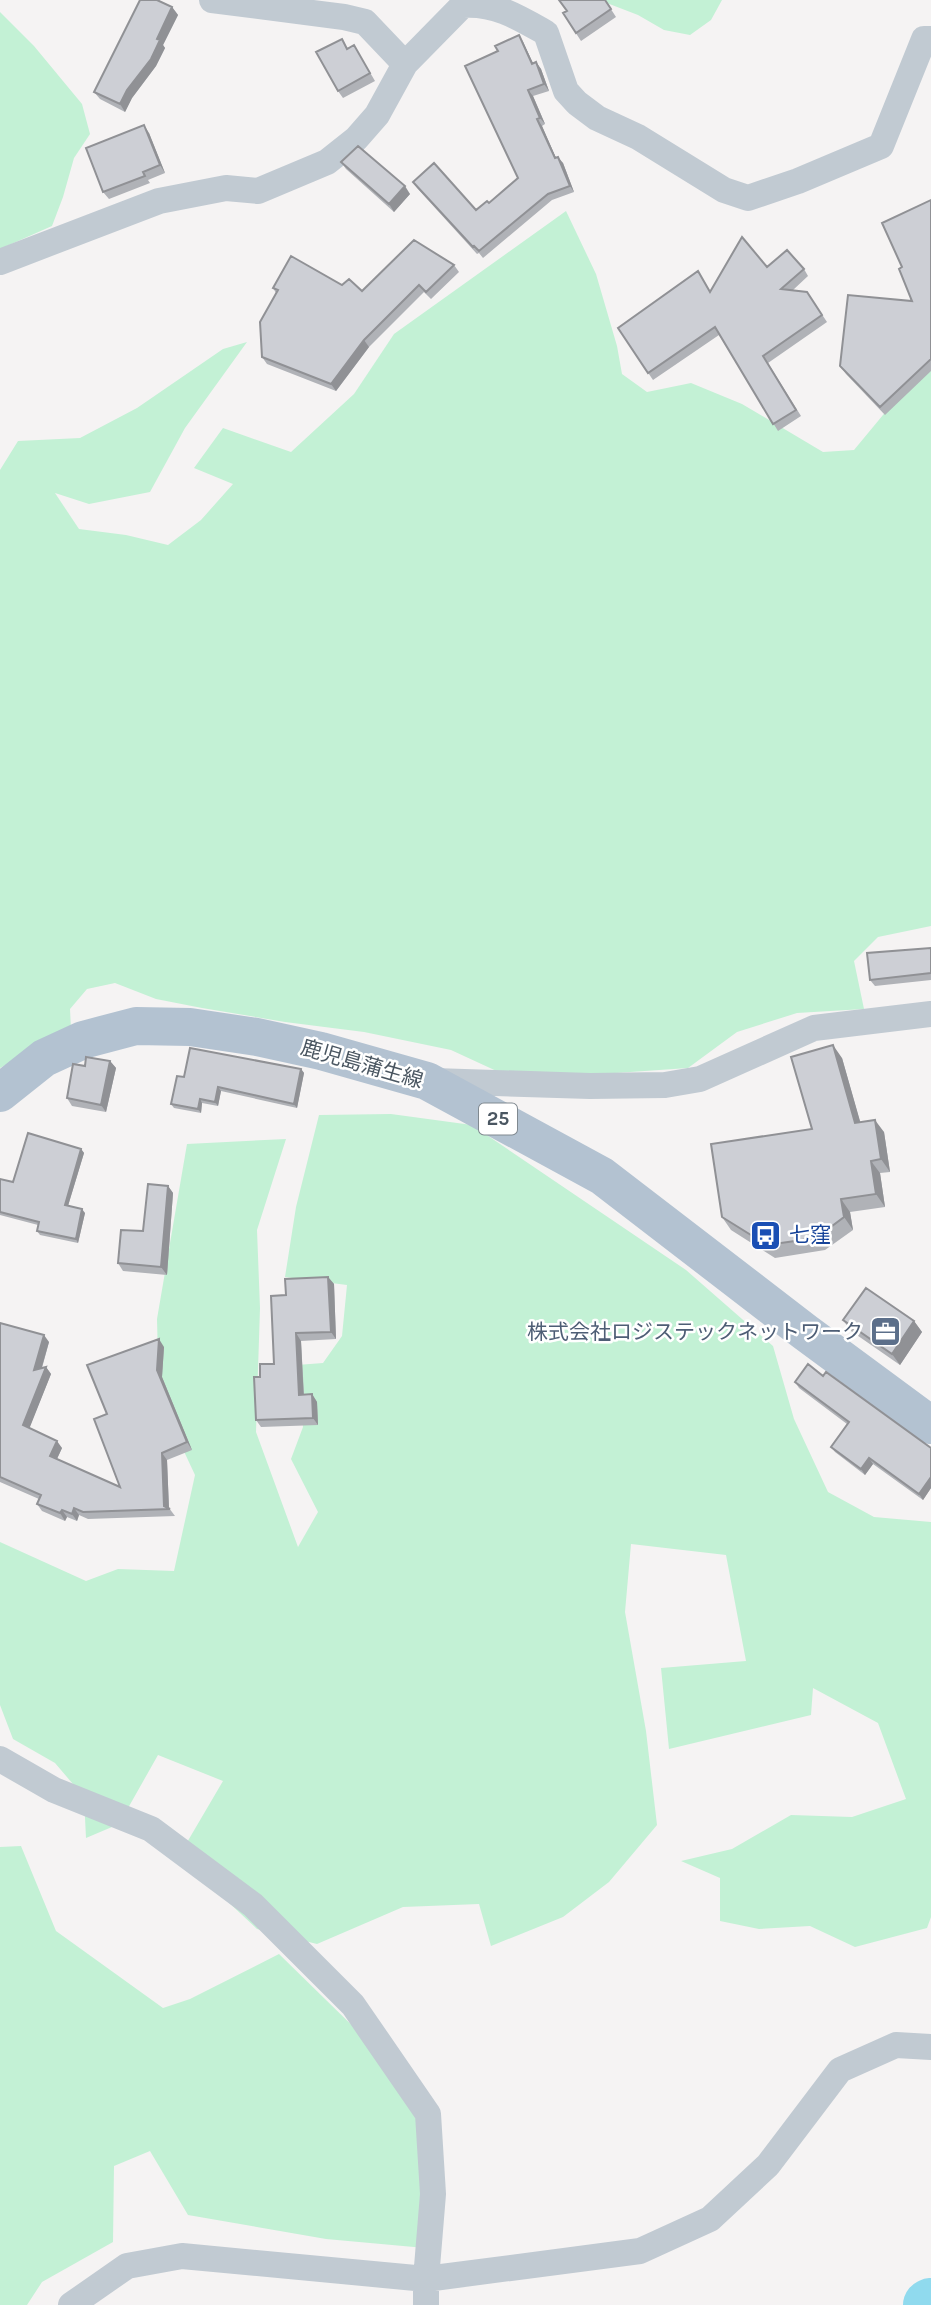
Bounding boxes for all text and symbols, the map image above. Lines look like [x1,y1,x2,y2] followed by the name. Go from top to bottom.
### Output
[298,1035,426,1093] street label: 鹿児島蒲生線
[479,1104,517,1134] road number: 25
[749,1218,783,1252] bus stop icon: 七窪
[789,1223,831,1247] place label: 七窪
[869,1315,903,1349] office icon: 株式会社ロジステックネットワーク
[527,1320,863,1344] place label: 株式会社ロジステックネットワーク

